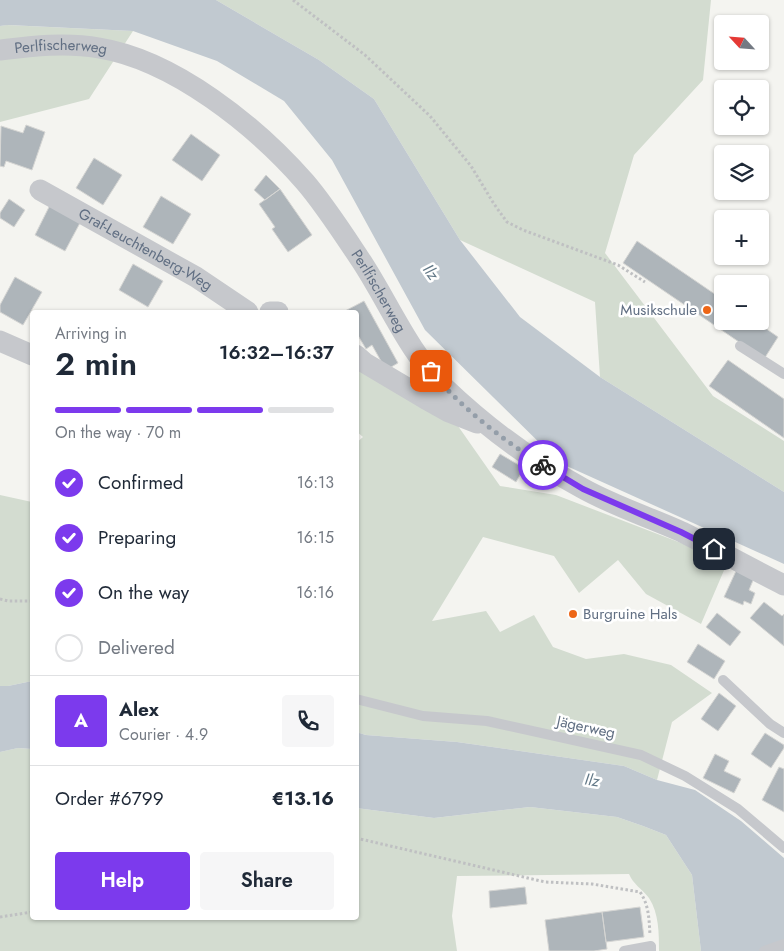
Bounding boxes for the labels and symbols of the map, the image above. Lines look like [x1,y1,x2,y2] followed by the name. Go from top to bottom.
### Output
[714,15,769,70] north arrow
[13,34,109,60] street label: Perlfischerweg
[74,203,217,296] street label: Graf-Leuchtenberg-Weg
[346,245,412,337] street label: Perlfischerweg
[417,259,445,285] water label: Ilz
[620,299,697,321] place label: Musikschule
[701,304,713,316] marker: Musikschule
[410,350,452,392] pin
[518,440,568,490] courier
[693,528,735,570] pin
[583,603,677,625] place label: Burgruine Hals
[567,608,579,620] marker: Burgruine Hals
[553,710,617,744] street label: Jägerweg
[583,768,602,793] water label: Ilz

